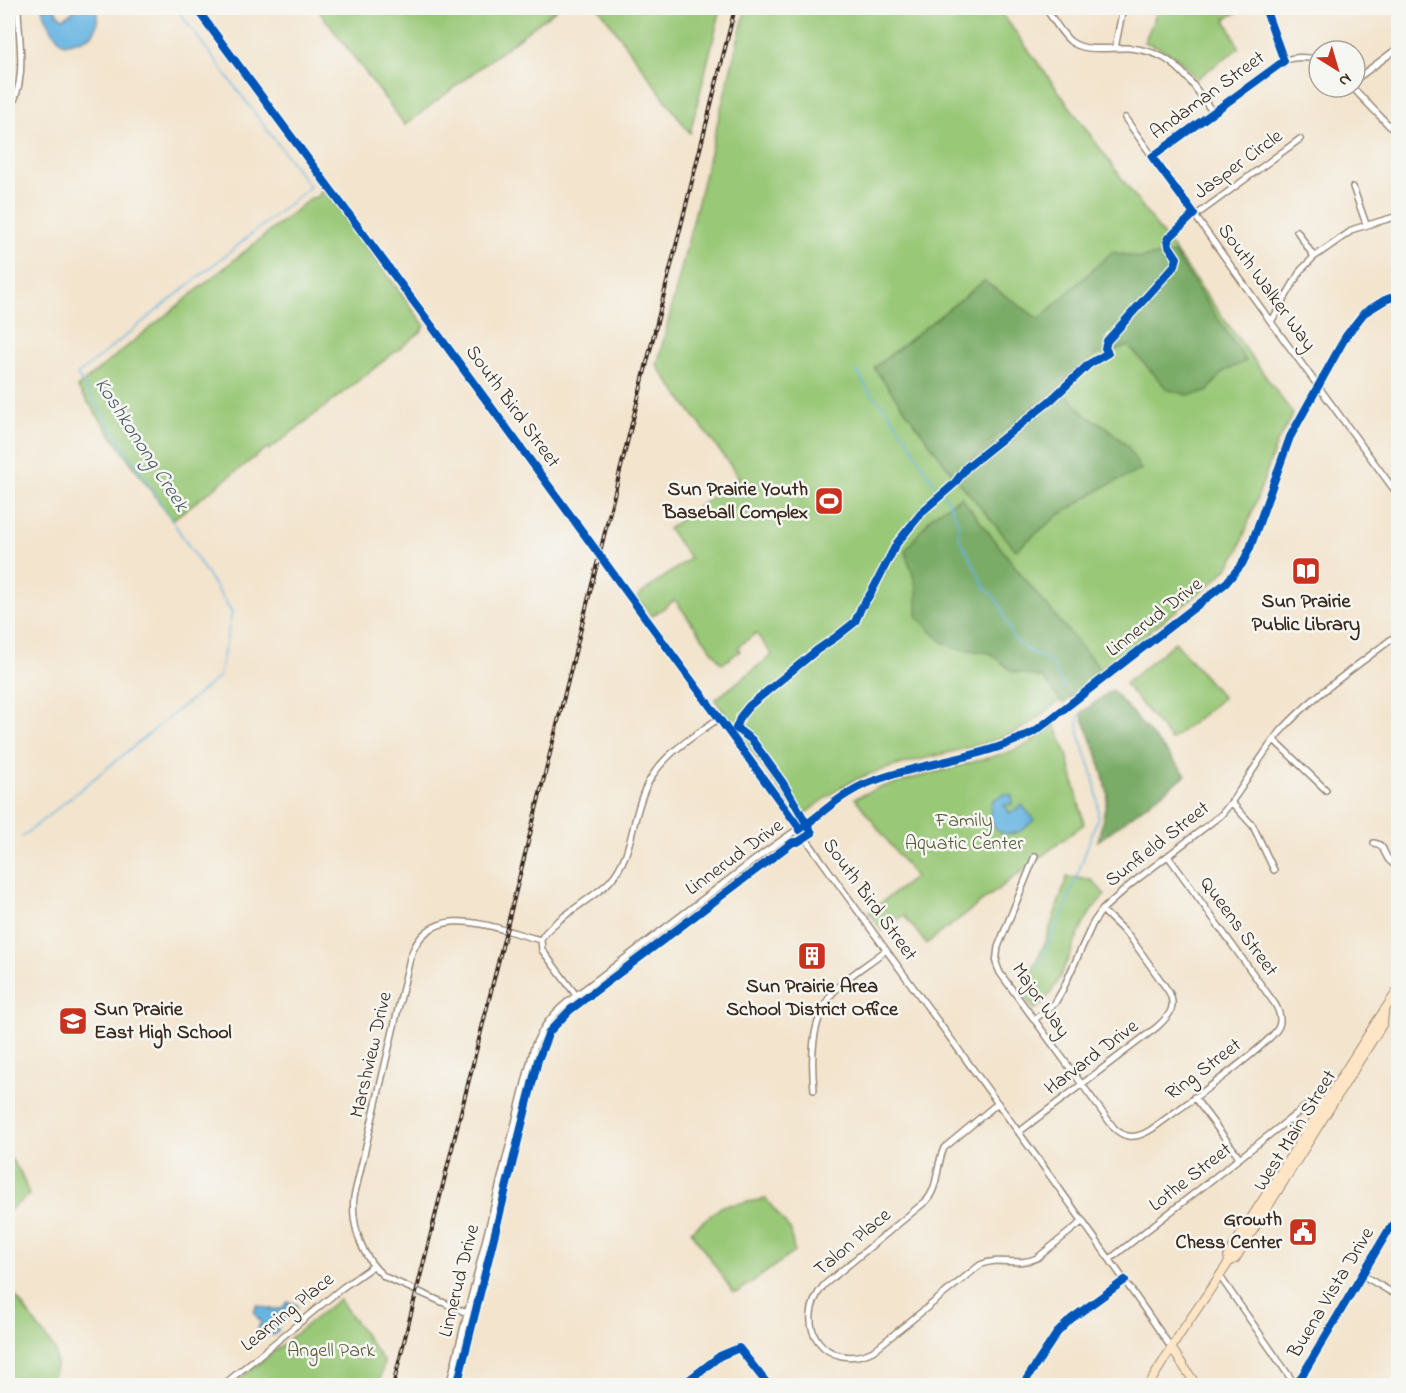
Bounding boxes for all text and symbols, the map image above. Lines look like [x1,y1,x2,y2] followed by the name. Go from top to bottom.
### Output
[1307,39,1367,99] north arrow
[1145,44,1272,148] street label: Andaman Street
[1333,67,1356,92] text: N
[1189,123,1290,207] street label: Jasper Circle
[1210,218,1322,358] street label: South Walker Way
[457,340,567,475] street label: South Bird Street
[86,372,196,519] water label: Koshkonong Creek
[662,476,808,528] place label: Sun Prairie Youth Baseball Complex
[813,485,845,517] sports icon: Sun Prairie Youth Baseball Complex
[1290,555,1322,587] library icon: Sun Prairie Public Library
[1101,571,1209,665] street label: Linnerud Drive
[1252,588,1360,641] place label: Sun Prairie Public Library
[1099,795,1217,895] street label: Sunfield Street
[905,807,1024,859] park label: Family Aquatic Center
[680,812,790,904] street label: Linnerud Drive
[814,833,924,968] street label: South Bird Street
[1192,871,1284,983] street label: Queens Street
[796,940,828,972] building icon: Sun Prairie Area School District Office
[1003,957,1077,1045] street label: Major Way
[726,973,899,1025] place label: Sun Prairie Area School District Office
[343,989,401,1121] street label: Marshview Drive
[94,996,232,1049] place label: Sun Prairie East High School
[57,1005,89,1037] school or university icon: Sun Prairie East High School
[1039,1013,1145,1103] street label: Harvard Drive
[1160,1031,1249,1109] street label: Ring Street
[1247,1065,1345,1197] street label: West Main Street
[1143,1136,1239,1220] street label: Lothe Street
[808,1202,898,1284] street label: Talon Place
[1176,1206,1283,1258] place label: Growth Chess Center
[1287,1216,1319,1248] public building icon: Growth Chess Center
[432,1222,488,1340] street label: Linnerud Drive
[1281,1222,1383,1365] street label: Buena Vista Drive
[235,1266,342,1361] street label: Learning Place
[287,1337,375,1367] park label: Angell Park

